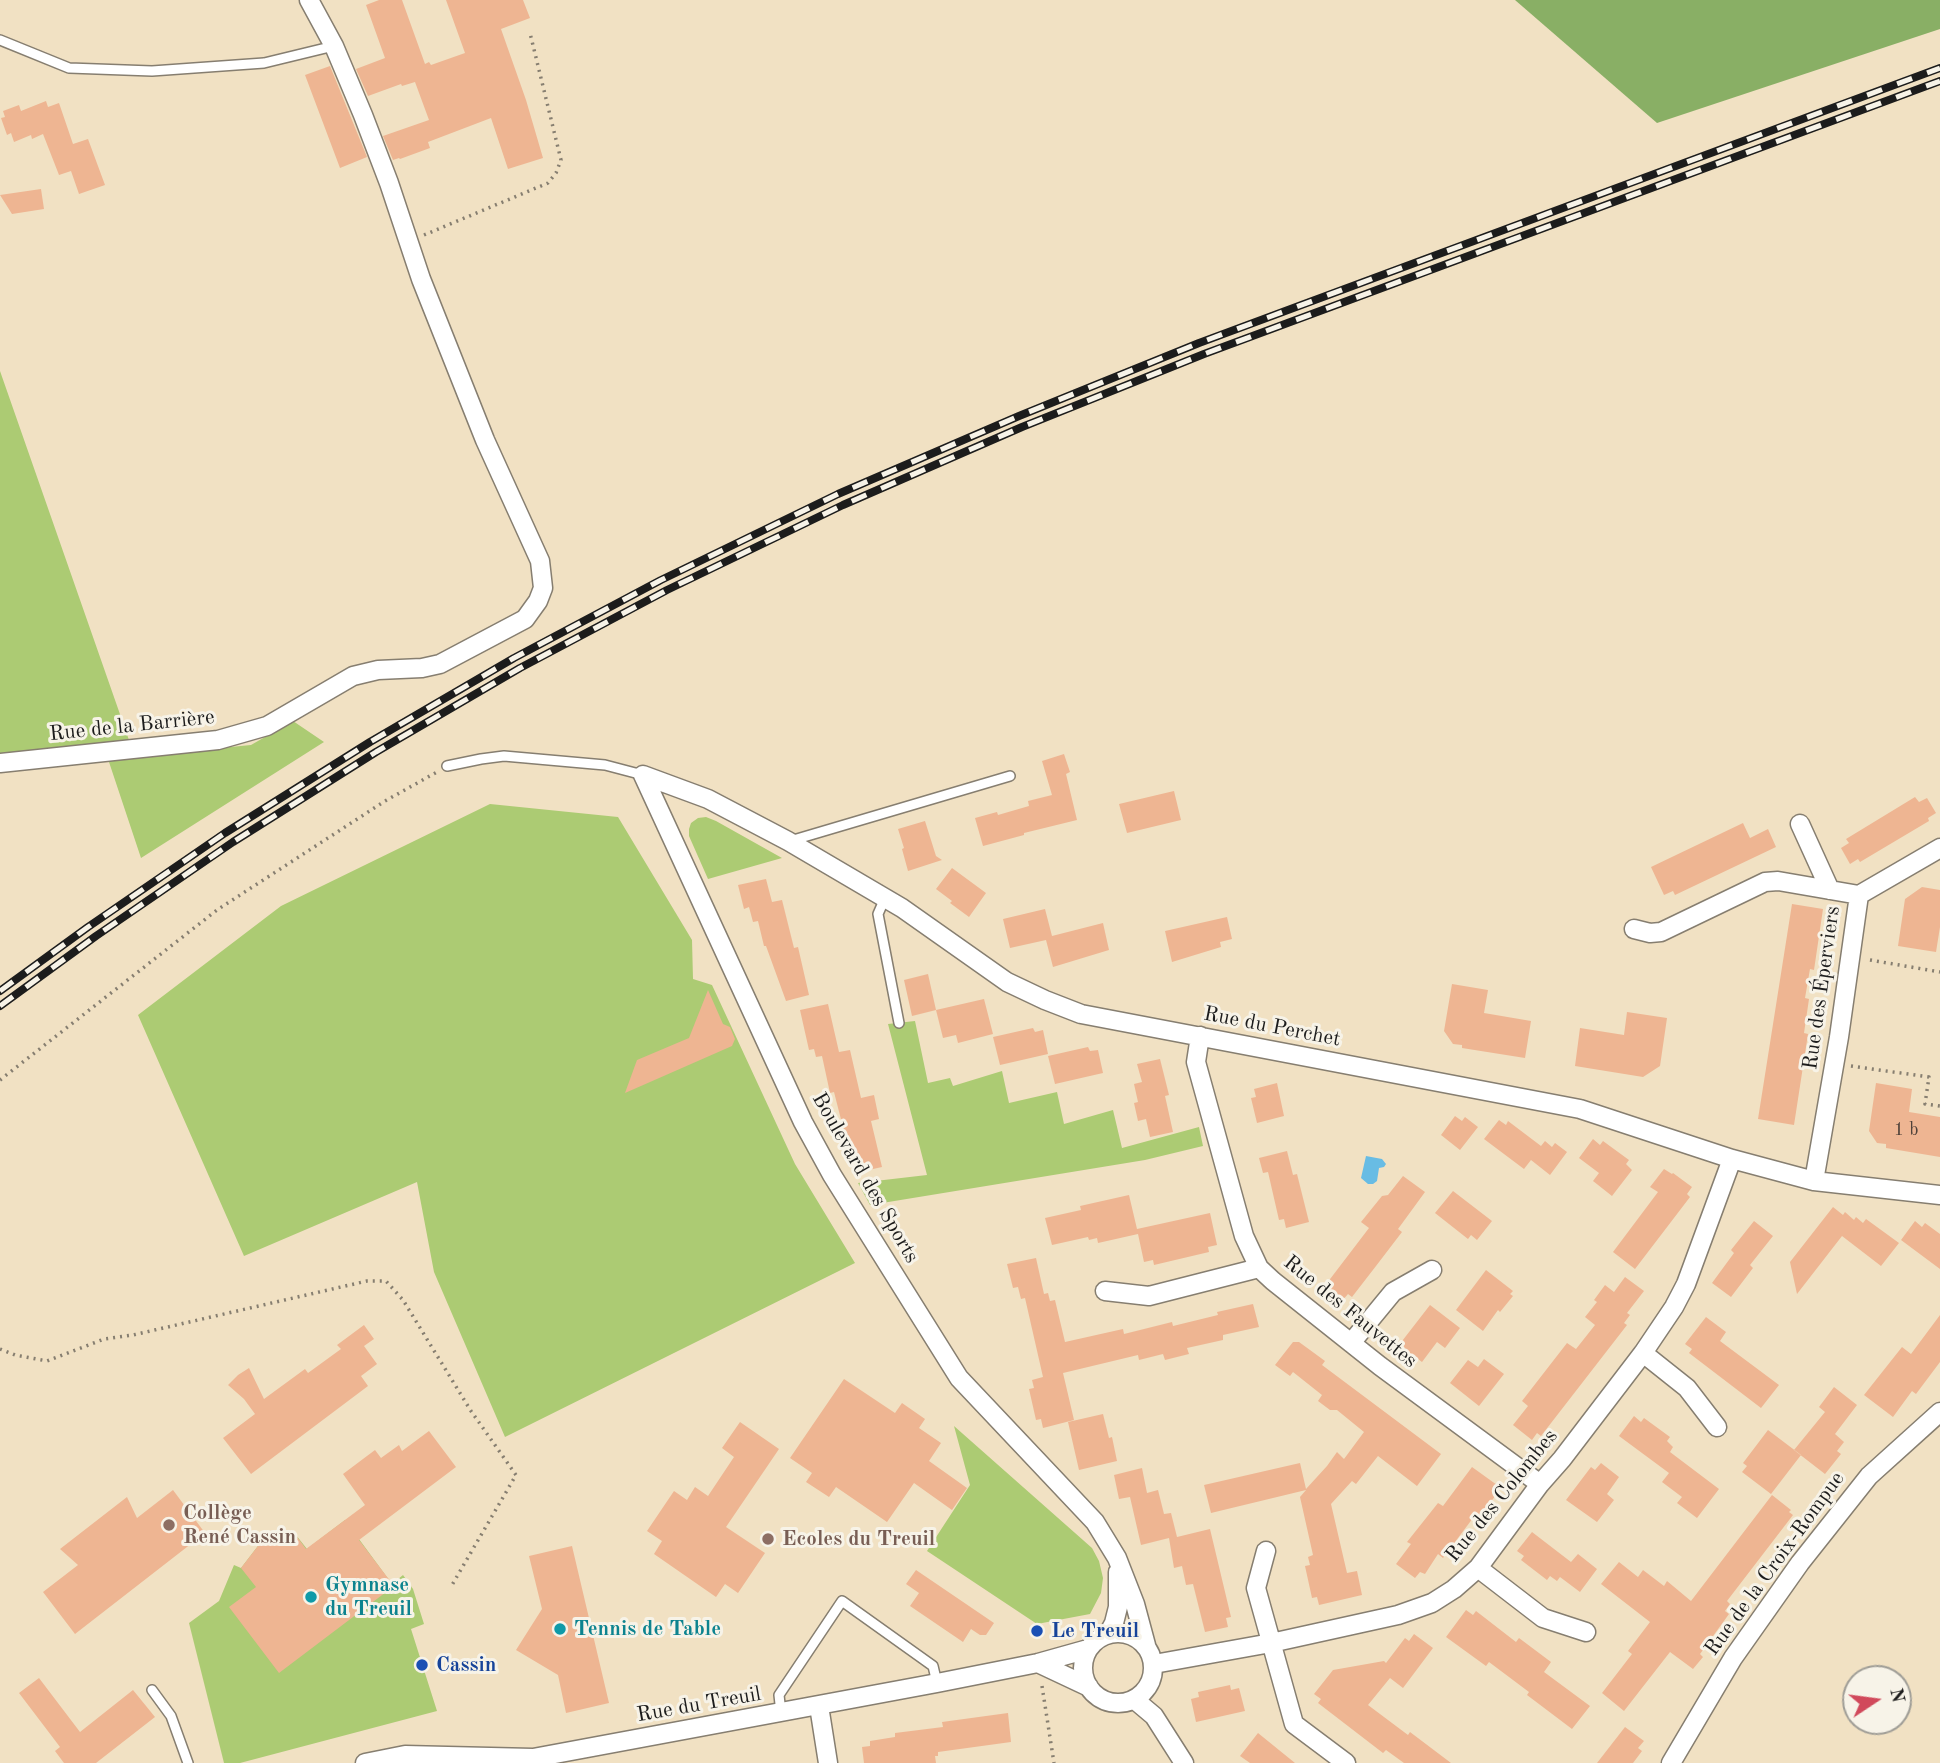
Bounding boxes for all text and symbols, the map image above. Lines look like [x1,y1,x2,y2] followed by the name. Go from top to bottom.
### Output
[48,705,216,747] street label: Rue de la Barrière
[1798,904,1846,1072] street label: Rue des Éperviers
[1201,1001,1343,1053] street label: Rue du Perchet
[806,1088,924,1268] street label: Boulevard des Sports
[1894,1119,1918,1141] house number: 1 b
[1278,1250,1422,1374] street label: Rue des Fauvettes
[1441,1424,1563,1568] street label: Rue des Colombes
[1700,1467,1850,1661] street label: Rue de la Croix-Rompue
[183,1500,296,1550] place label: Collège René Cassin
[161,1517,177,1533] marker: Collège René Cassin
[782,1526,935,1552] place label: Ecoles du Treuil
[760,1531,776,1547] marker: Ecoles du Treuil
[325,1572,412,1622] place label: Gymnase du Treuil
[303,1589,319,1605] marker: Gymnase du Treuil
[574,1616,721,1642] place label: Tennis de Table
[1051,1618,1139,1644] place label: Le Treuil
[552,1621,568,1637] marker: Tennis de Table
[1029,1623,1045,1639] marker: Le Treuil
[436,1652,496,1678] place label: Cassin
[414,1657,430,1673] marker: Cassin
[1842,1665,1912,1735] north arrow
[635,1682,763,1728] street label: Rue du Treuil
[1885,1686,1907,1705] text: N

